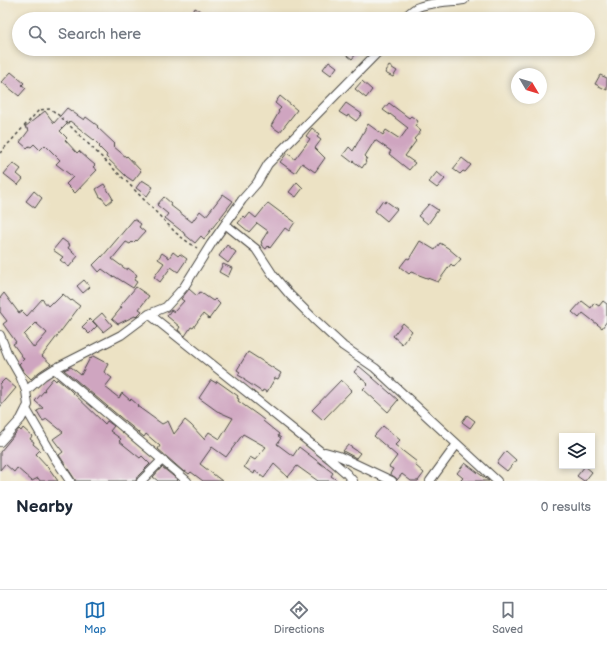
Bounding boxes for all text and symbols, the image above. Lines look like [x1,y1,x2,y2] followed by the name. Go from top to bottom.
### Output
[12,12,595,56] search box
[26,23,48,45] icon: search
[58,25,141,44] text: Search here
[511,68,547,104] north arrow
[559,433,595,469] map controls
[559,433,595,469] button: layers
[16,497,73,517] text: Nearby
[541,499,591,515] text: 0 results
[84,599,106,636] tab: Map
[274,599,324,636] tab: Directions
[492,599,523,636] tab: Saved

